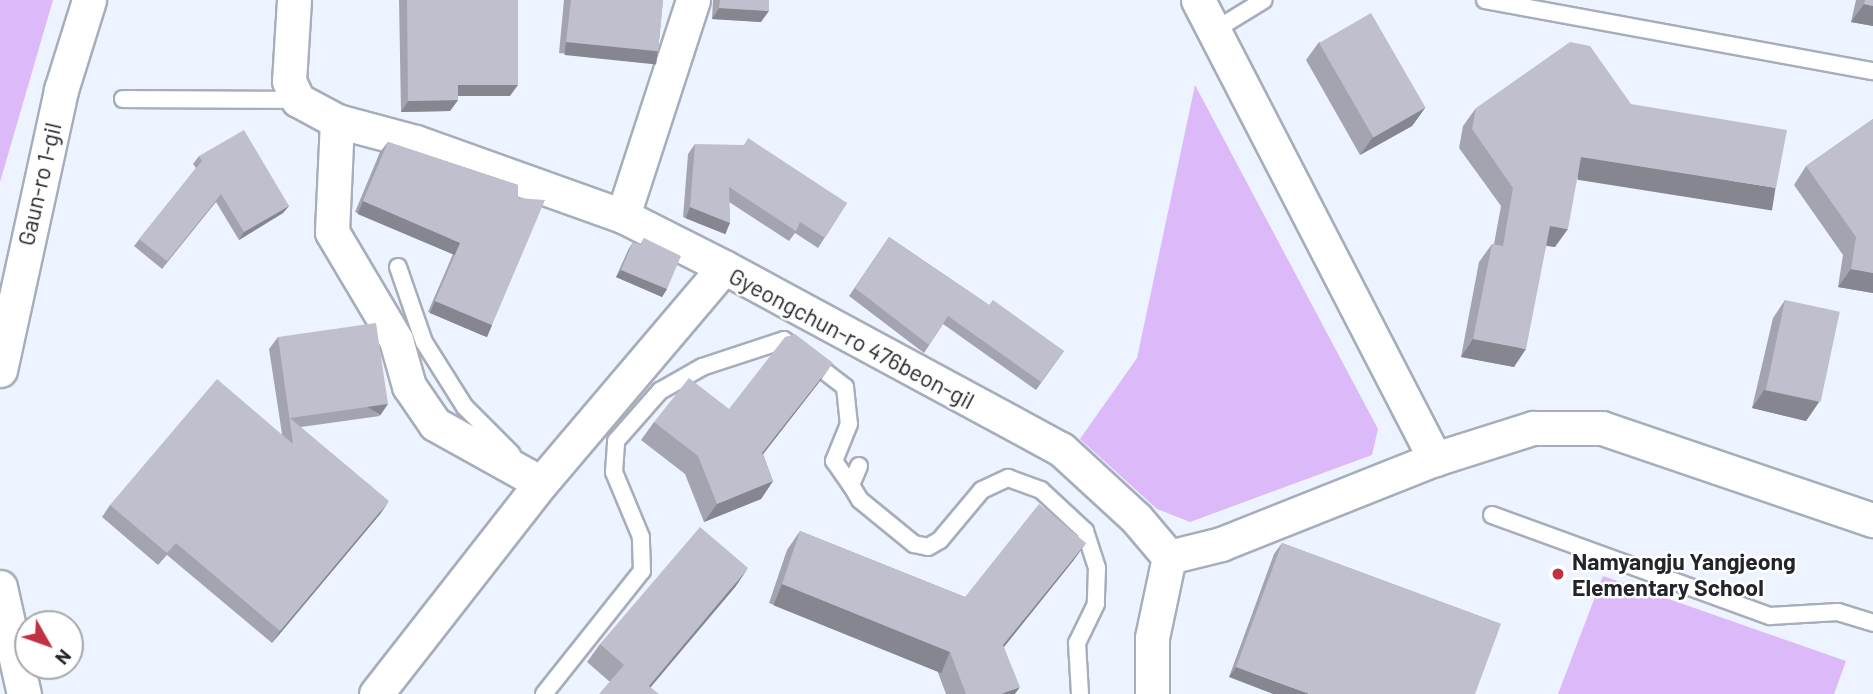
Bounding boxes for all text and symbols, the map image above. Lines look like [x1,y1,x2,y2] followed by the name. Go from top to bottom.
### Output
[11,120,67,248] street label: Gaun-ro 1-gil
[725,262,979,414] street label: Gyeongchun-ro 476beon-gil
[1572,547,1796,601] place label: Namyangju Yangjeong Elementary School
[1550,566,1566,582] marker: Namyangju Yangjeong Elementary School
[14,610,84,680] north arrow
[51,645,77,670] text: N

